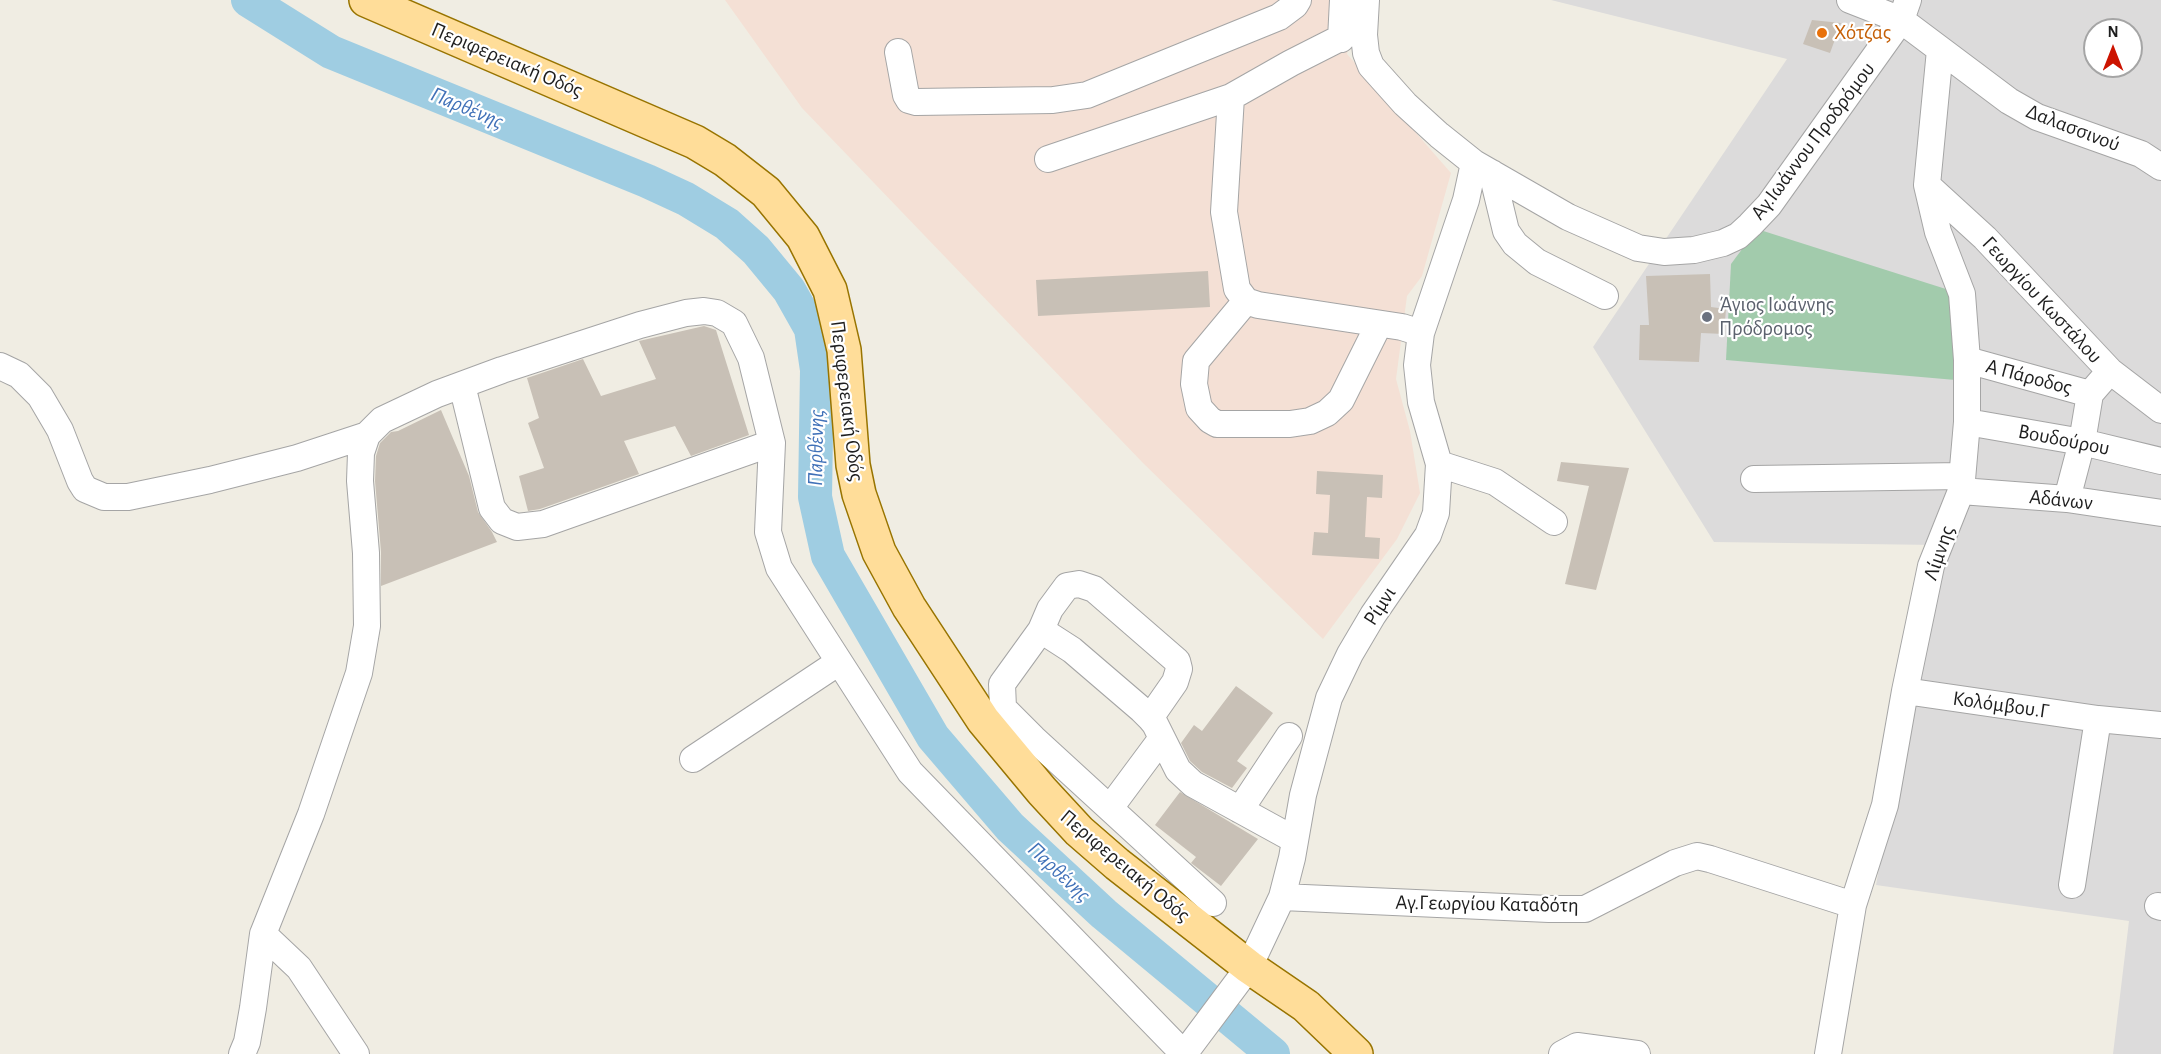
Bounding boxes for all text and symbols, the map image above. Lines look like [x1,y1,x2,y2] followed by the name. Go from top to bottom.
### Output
[428,17,586,103] street label: Περιφερειακή Οδός
[2083,18,2143,78] north arrow
[1834,20,1891,46] place label: Χότζας
[2107,24,2119,40] text: N
[1815,26,1829,40] marker: Χότζας
[1746,57,1880,225] street label: Αγ.Ιωάννου Προδρόμου
[427,81,507,135] water label: Παρθένης
[2022,99,2124,157] street label: Δαλασσινού
[1977,231,2107,369] street label: Γεωργίου Κωστάλου
[1719,292,1834,342] place label: Άγιος Ιωάννης Πρόδρομος
[1700,310,1714,324] marker: Άγιος Ιωάννης Πρόδρομος
[825,319,869,483] street label: Περιφερειακή Οδός
[1983,353,2075,401] street label: Α Πάροδος
[802,410,830,486] water label: Παρθένης
[2016,419,2112,461] street label: Βουδούρου
[2028,484,2094,516] street label: Αδάνων
[1918,522,1960,584] street label: Λίμνης
[1358,582,1402,630] street label: Ρίμνι
[1951,686,2051,724] street label: Κολόμβου.Γ
[1055,804,1195,928] street label: Περιφερειακή Οδός
[1022,836,1096,908] water label: Παρθένης
[1395,890,1579,918] street label: Αγ.Γεωργίου Καταδότη

